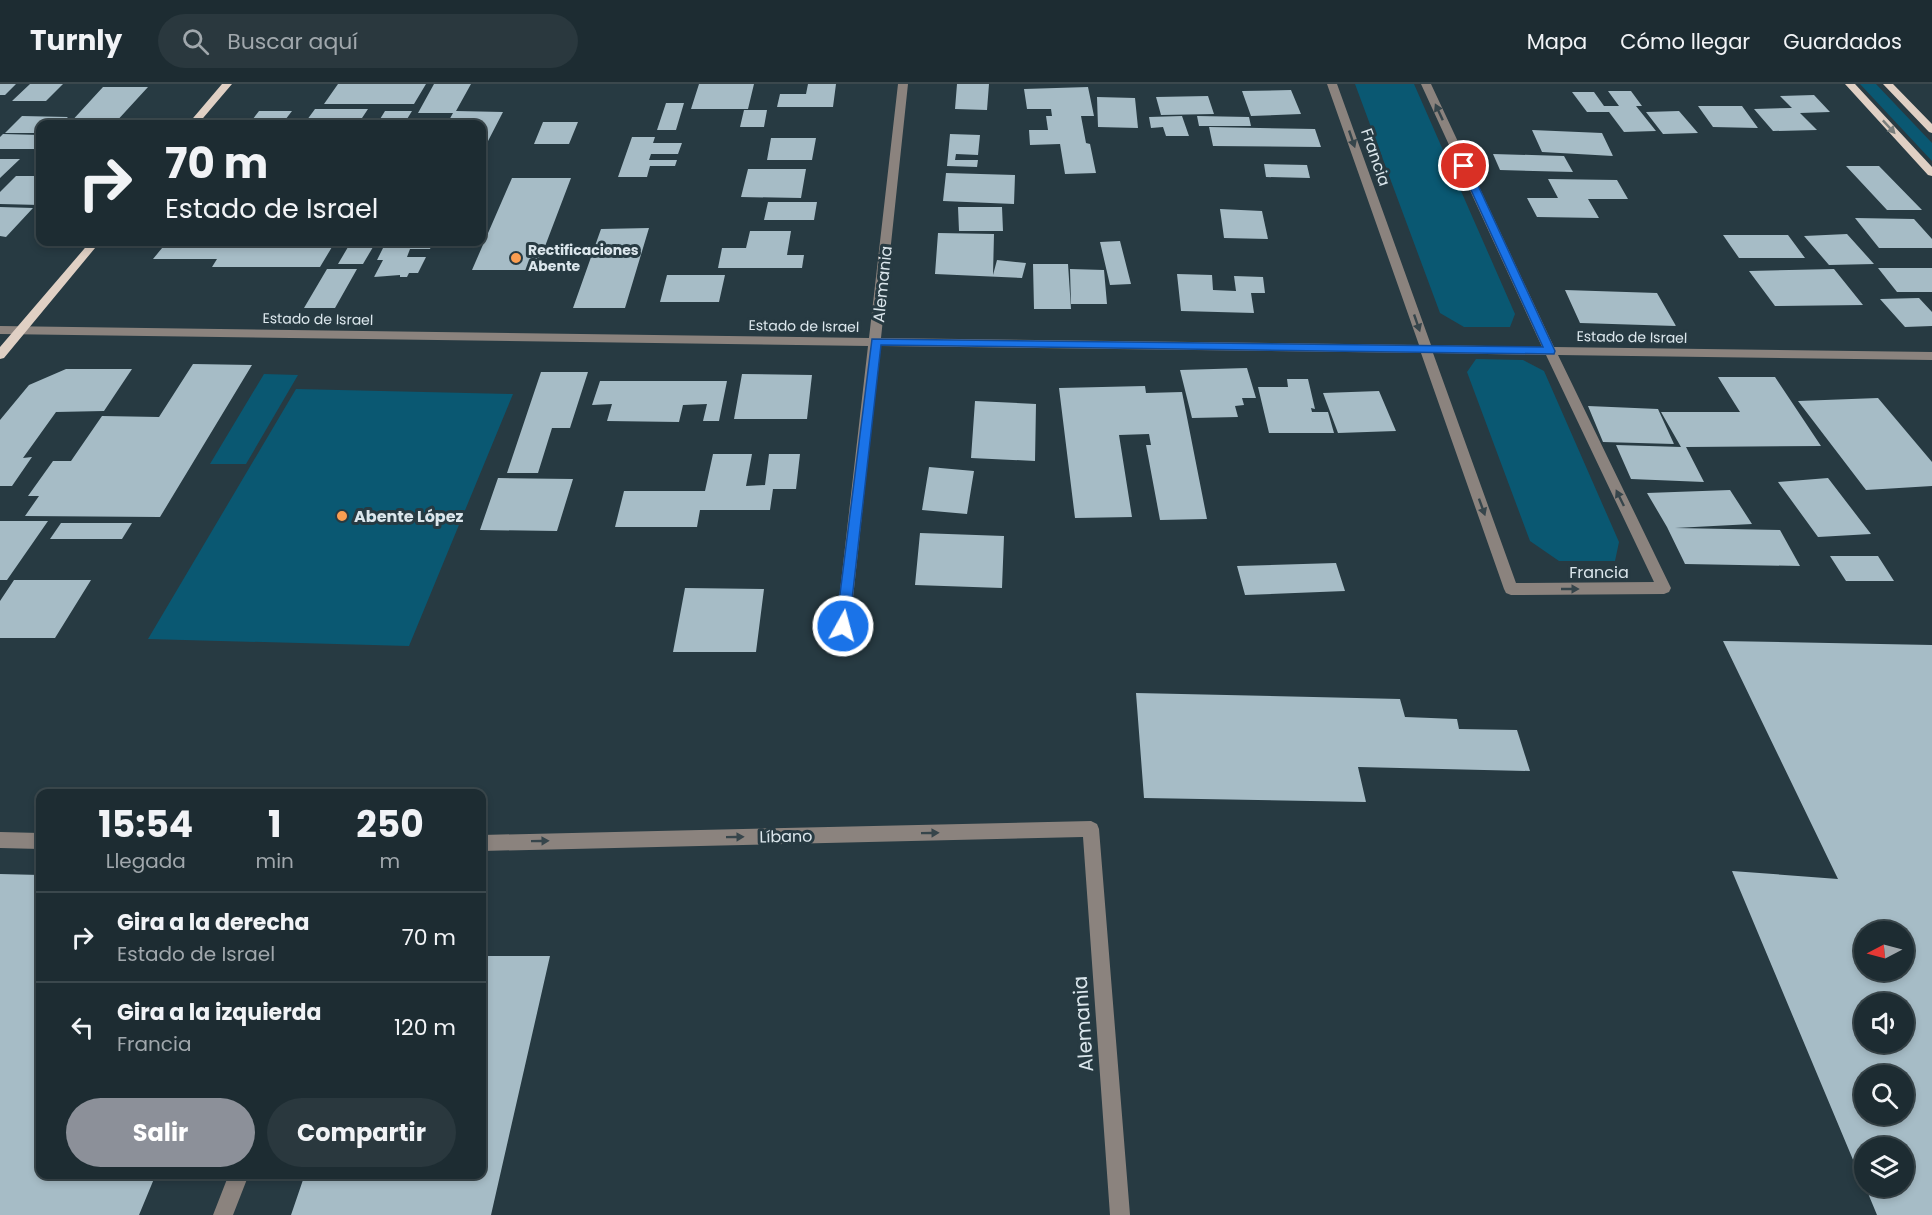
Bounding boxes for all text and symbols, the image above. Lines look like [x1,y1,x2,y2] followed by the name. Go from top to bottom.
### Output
[158,14,578,68] search box
[30,21,122,60] text: Turnly
[179,25,212,58] icon: search
[227,26,358,57] text: Buscar aquí
[1527,27,1587,56] text: Mapa
[1620,27,1750,56] text: Cómo llegar
[1783,27,1902,56] text: Guardados
[1435,104,1444,121] one-way arrow
[1882,119,1895,134] one-way arrow
[1355,125,1396,189] street label: Francia
[1347,130,1357,148] one-way arrow
[165,134,268,193] text: 70 m
[1438,140,1489,191] pin
[66,144,144,222] icon: right
[1447,149,1480,182] icon: arrive
[165,190,378,227] text: Estado de Israel
[528,240,639,276] place label: Rectificaciones Abente
[867,245,898,324] street label: Alemania
[509,251,523,265] marker: Rectificaciones Abente
[263,308,373,330] street label: Estado de Israel
[1412,314,1422,332] one-way arrow
[749,315,859,337] street label: Estado de Israel
[1577,326,1687,348] street label: Estado de Israel
[1616,489,1625,506] one-way arrow
[1478,498,1488,516] one-way arrow
[354,505,464,528] place label: Abente López
[335,509,349,523] marker: Abente López
[1569,561,1629,584] street label: Francia
[1560,584,1579,594] one-way arrow
[811,594,875,658] position arrow
[98,799,193,850] text: 15:54
[268,799,282,850] text: 1
[356,799,424,850] text: 250
[759,825,813,848] street label: Líbano
[920,828,939,838] one-way arrow
[725,832,744,842] one-way arrow
[530,837,549,846] one-way arrow
[106,847,186,875] text: Llegada
[256,847,294,875] text: min
[380,847,400,875] text: m
[117,907,310,938] text: Gira a la derecha
[66,921,99,954] icon: right
[1854,921,1914,981] north arrow
[1854,921,1914,1197] map controls
[402,922,456,953] text: 70 m
[117,940,275,968] text: Estado de Israel
[1066,975,1100,1073] street label: Alemania
[1854,993,1914,1053] button: sound
[117,997,321,1028] text: Gira a la izquierda
[66,1011,99,1044] icon: left
[394,1012,456,1043] text: 120 m
[117,1030,191,1058] text: Francia
[1854,1065,1914,1125] button: search
[66,1098,255,1167] button: Salir
[267,1098,456,1167] button: Compartir
[1854,1137,1914,1197] button: layers

